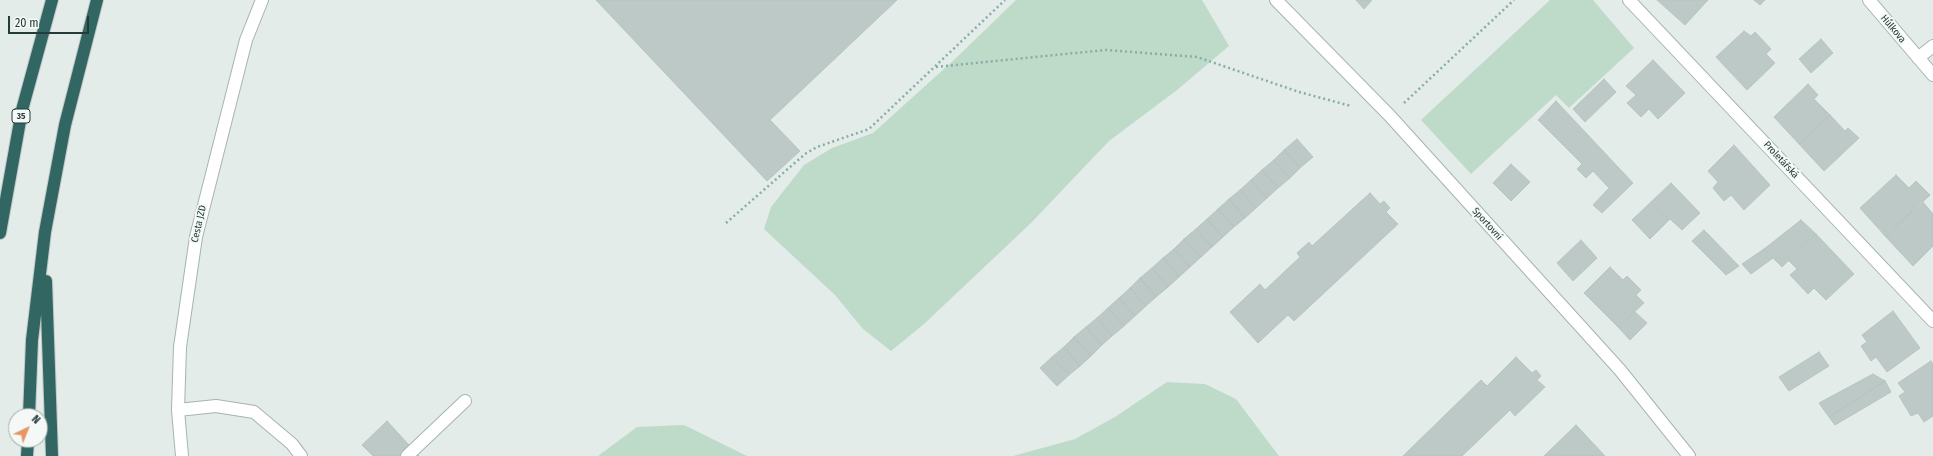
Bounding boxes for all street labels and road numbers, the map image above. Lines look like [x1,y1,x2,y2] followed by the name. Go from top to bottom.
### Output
[1878,13,1908,45] street label: Hůlkova
[12,109,30,123] road number: 35
[1761,139,1801,181] street label: Proletářská
[189,204,209,244] street label: Cesta JZD
[1469,205,1505,243] street label: Sportovní

